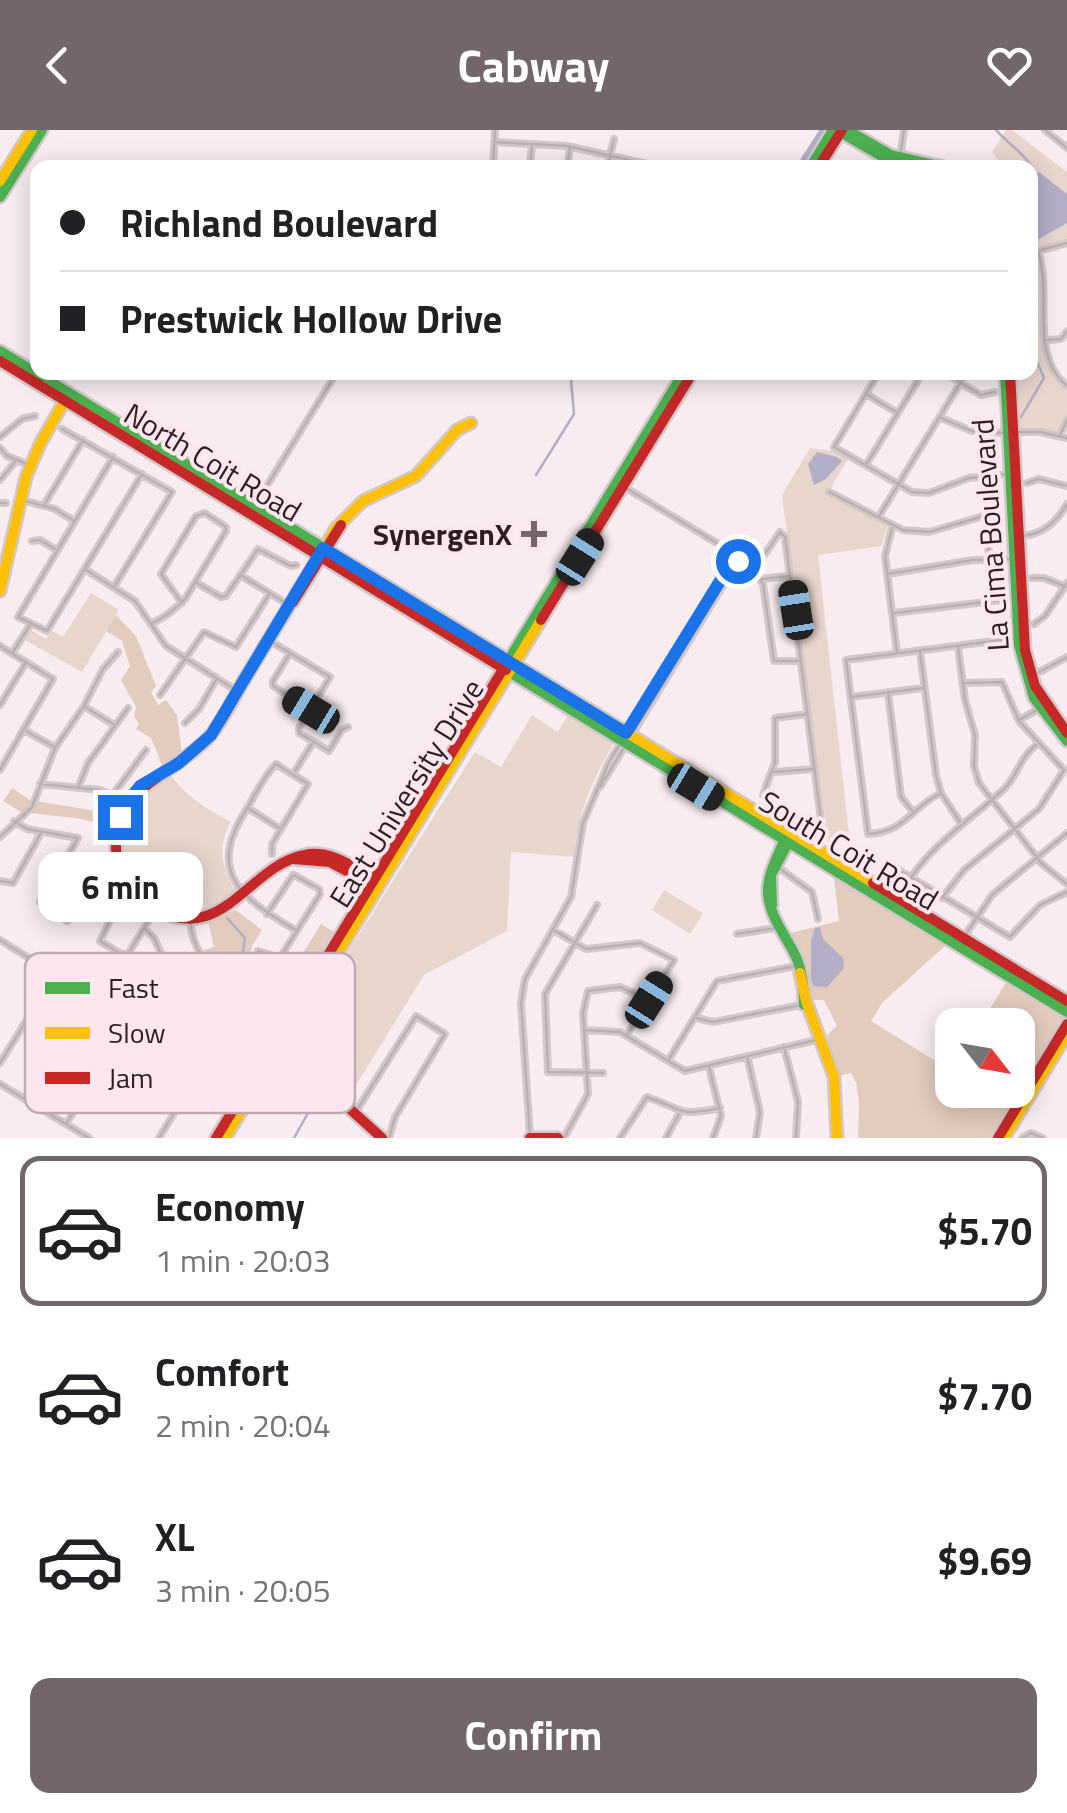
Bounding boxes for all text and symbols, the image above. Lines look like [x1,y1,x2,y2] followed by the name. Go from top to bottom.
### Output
[458,31,609,99] text: Cabway
[30,38,85,93] icon: back
[982,38,1037,93] icon: heart
[120,194,438,252] text: Richland Boulevard
[120,290,502,348] text: Prestwick Hollow Drive
[115,391,311,533] street label: North Coit Road
[959,417,1021,653] street label: La Cima Boulevard
[373,511,512,557] place label: SynergenX
[521,521,547,547] marker: SynergenX
[551,524,609,590] car
[716,539,761,584] route start
[776,578,816,642] car
[317,670,495,916] street label: East University Drive
[278,682,344,738] car
[663,759,729,815] car
[751,778,947,922] street label: South Coit Road
[98,795,143,840] route end
[38,852,202,922] callout: 6 min
[82,863,159,911] text: 6 min
[25,953,355,1113] legend
[108,966,159,1009] text: Fast
[620,967,678,1033] car
[935,1008,1035,1108] north arrow
[935,1008,1035,1108] map controls
[108,1011,166,1054] text: Slow
[108,1056,154,1099] text: Jam
[155,1178,305,1236] text: Economy
[35,1186,125,1276] icon: car
[937,1202,1032,1260] text: $5.70
[155,1236,331,1284] text: 1 min · 20:03
[155,1343,289,1401] text: Comfort
[35,1351,125,1441] icon: car
[937,1367,1032,1425] text: $7.70
[155,1401,331,1449] text: 2 min · 20:04
[155,1508,195,1566] text: XL
[35,1516,125,1606] icon: car
[937,1532,1032,1590] text: $9.69
[155,1566,331,1614] text: 3 min · 20:05
[30,1678,1037,1793] button: Confirm

